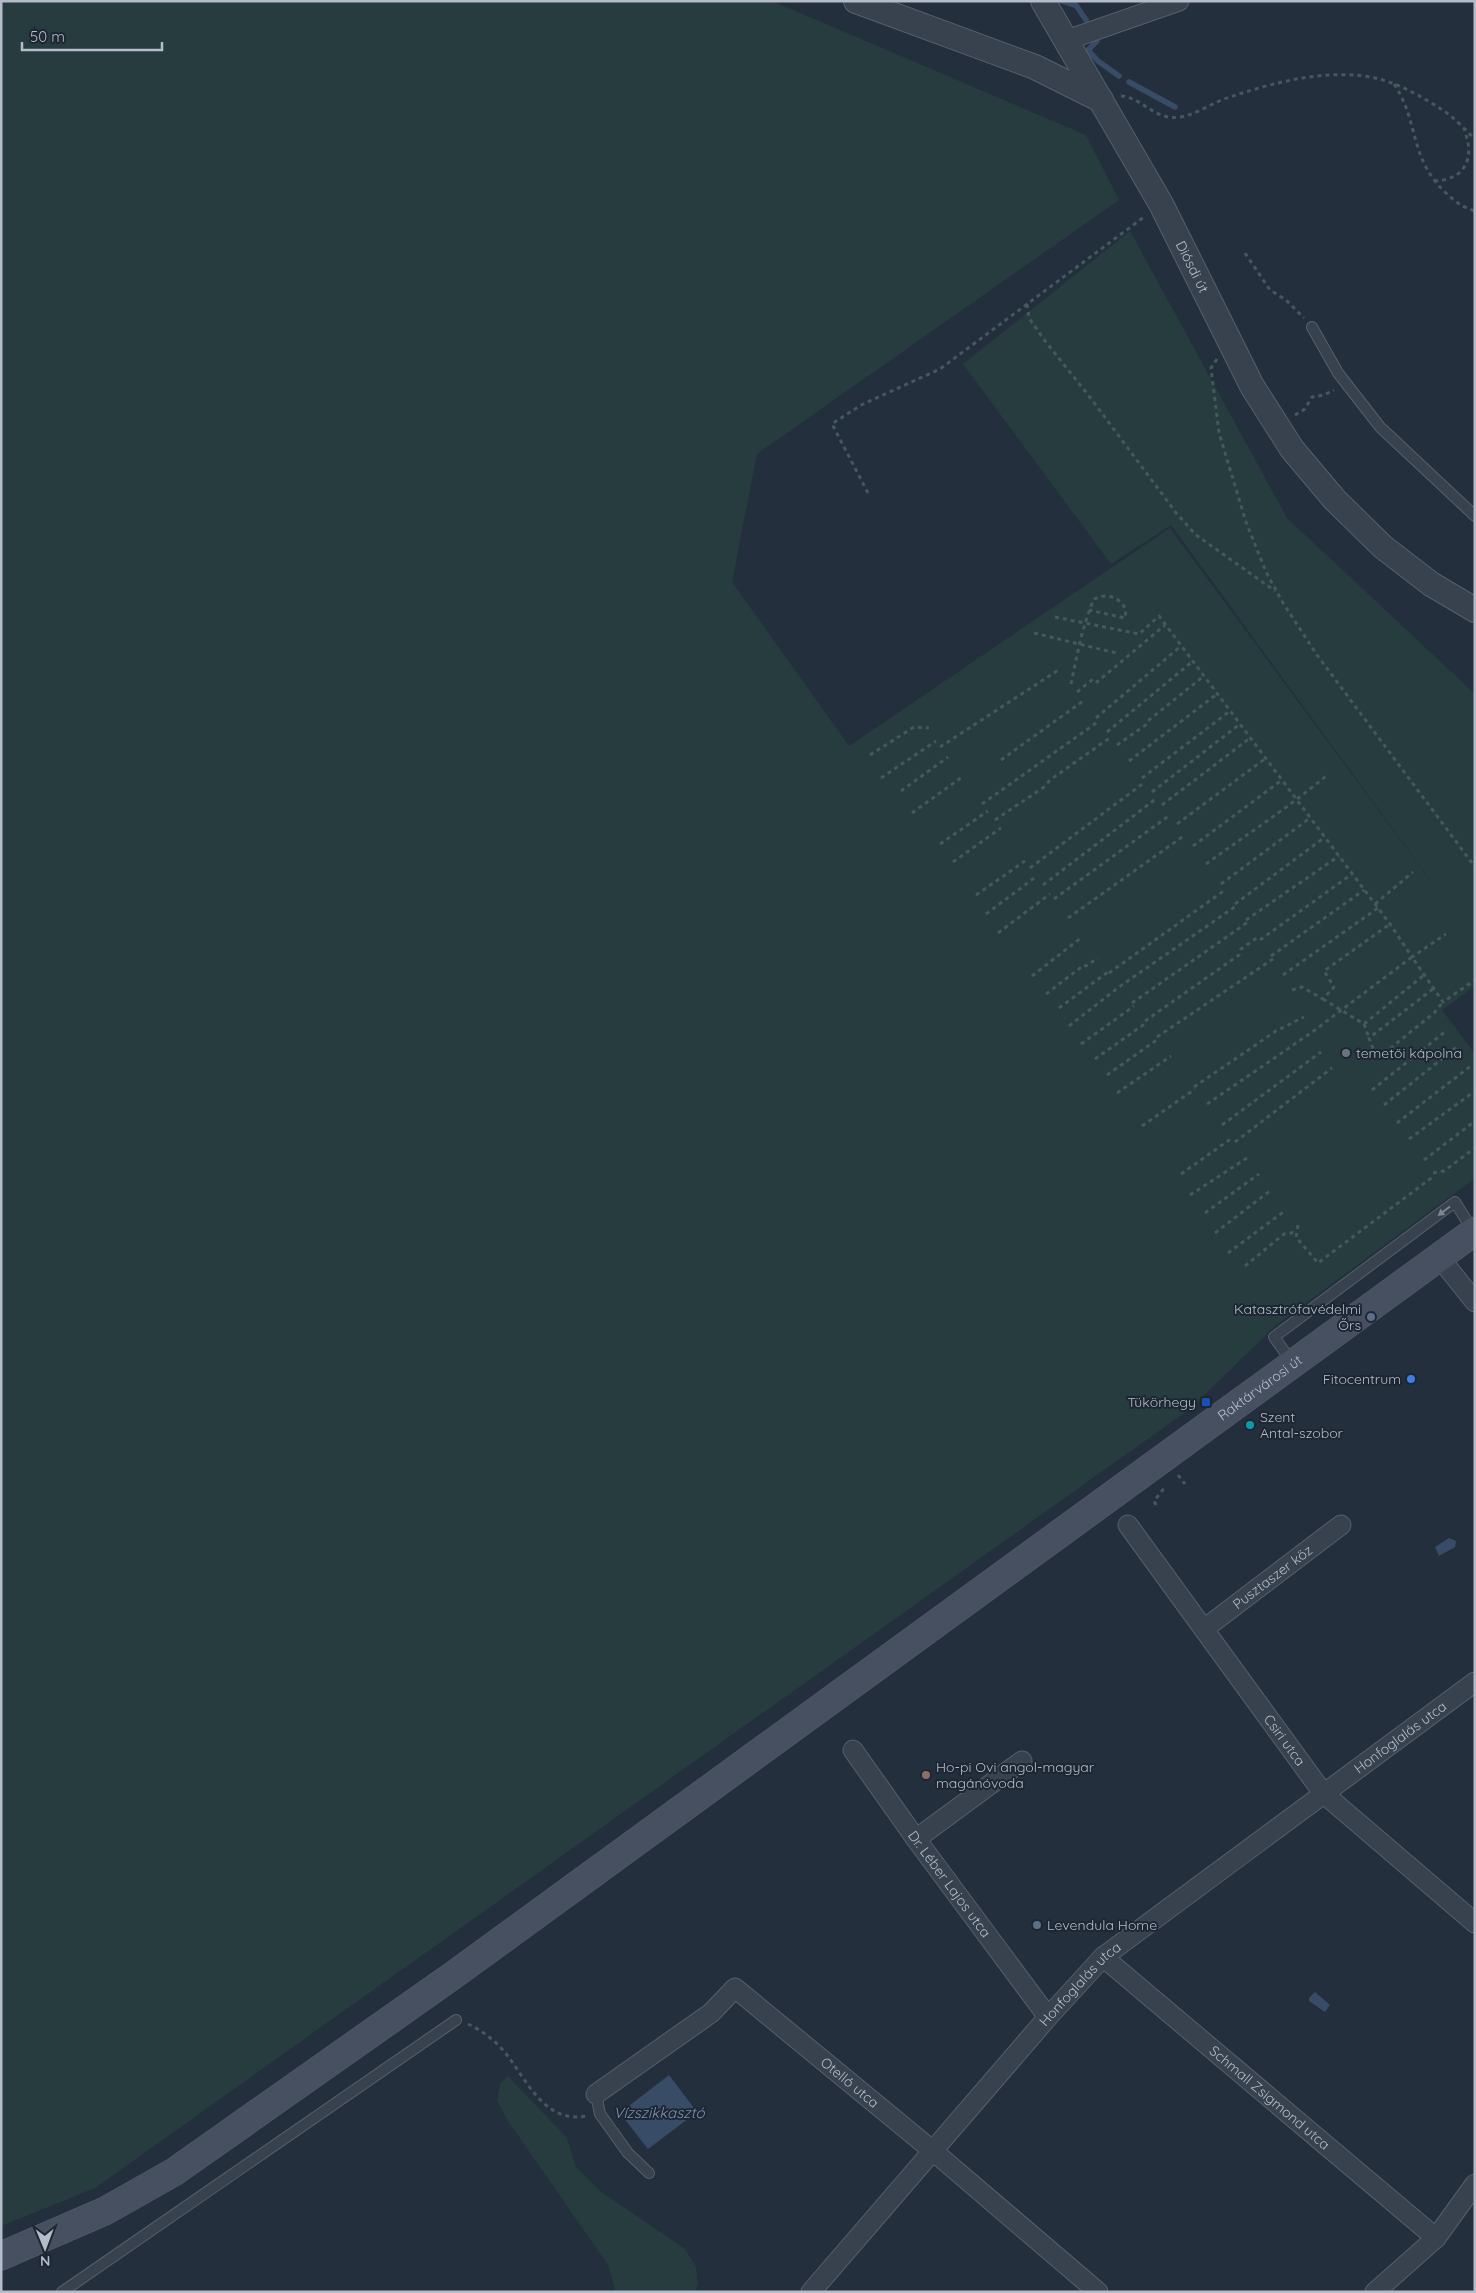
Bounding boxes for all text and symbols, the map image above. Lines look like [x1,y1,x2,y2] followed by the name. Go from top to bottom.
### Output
[22,20,162,52] scale bar
[30,27,65,46] text: 50 m
[1172,238,1213,296] street label: Diósdi út
[1356,1044,1462,1062] place label: temetői kápolna
[1340,1047,1352,1059] marker: temetői kápolna
[1438,1205,1451,1216] one-way arrow
[1234,1300,1361,1334] place label: Katasztrófavédelmi Őrs
[1365,1311,1377,1323] marker: Katasztrófavédelmi Őrs
[1214,1351,1306,1425] street label: Raktárvárosi út
[1323,1370,1401,1388] place label: Fitocentrum
[1405,1373,1417,1385] marker: Fitocentrum
[1127,1393,1196,1411] place label: Tükörhegy
[1200,1396,1212,1408] marker: Tükörhegy
[1260,1408,1344,1442] place label: Szent Antal-szobor
[1244,1419,1256,1431] marker: Szent Antal-szobor
[1229,1541,1316,1613] street label: Pusztaszer köz
[1350,1697,1450,1777] street label: Honfoglalás utca
[1260,1711,1309,1769] street label: Csiri utca
[936,1758,1095,1792] place label: Ho-pi Ovi angol-magyar magánóvoda
[920,1769,932,1781] marker: Ho-pi Ovi angol-magyar magánóvoda
[904,1827,995,1941] street label: Dr. Léber Lajos utca
[1047,1916,1157,1934] place label: Levendula Home
[1031,1919,1043,1931] marker: Levendula Home
[1035,1938,1124,2030] street label: Honfoglalás utca
[1206,2042,1334,2154] street label: Schmall Zsigmond utca
[817,2053,883,2112] street label: Otelló utca
[613,2103,706,2122] water label: Vízszikkasztó
[20,2223,70,2273] north arrow
[40,2252,51,2270] text: N

